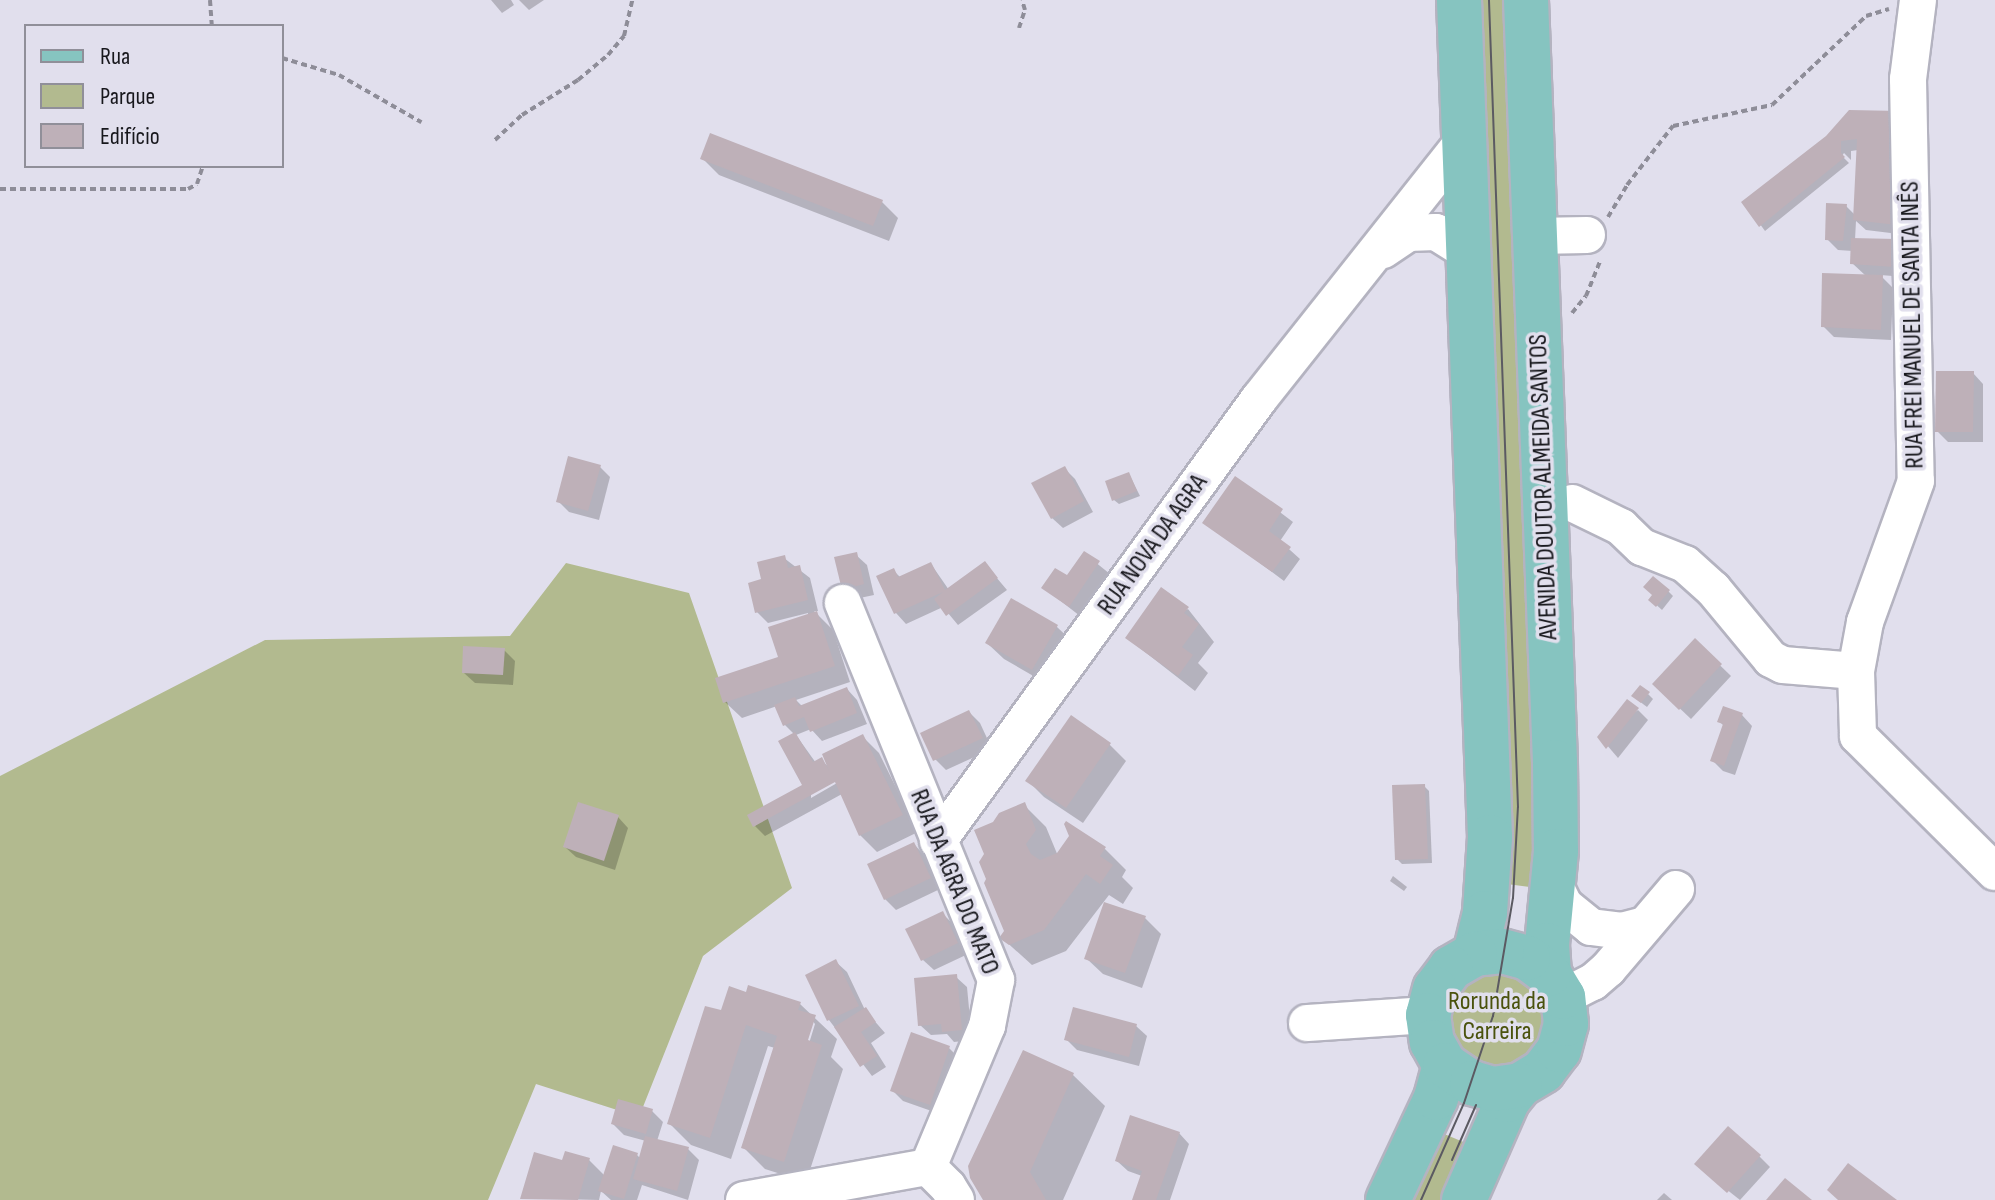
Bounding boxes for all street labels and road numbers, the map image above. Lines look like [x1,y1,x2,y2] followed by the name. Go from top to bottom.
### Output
[1895,181,1931,469] street label: RUA FREI MANUEL DE SANTA INÊS
[1523,334,1565,640] street label: AVENIDA DOUTOR ALMEIDA SANTOS
[1091,468,1215,622] street label: RUA NOVA DA AGRA
[903,785,1005,979] street label: RUA DA AGRA DO MATO

